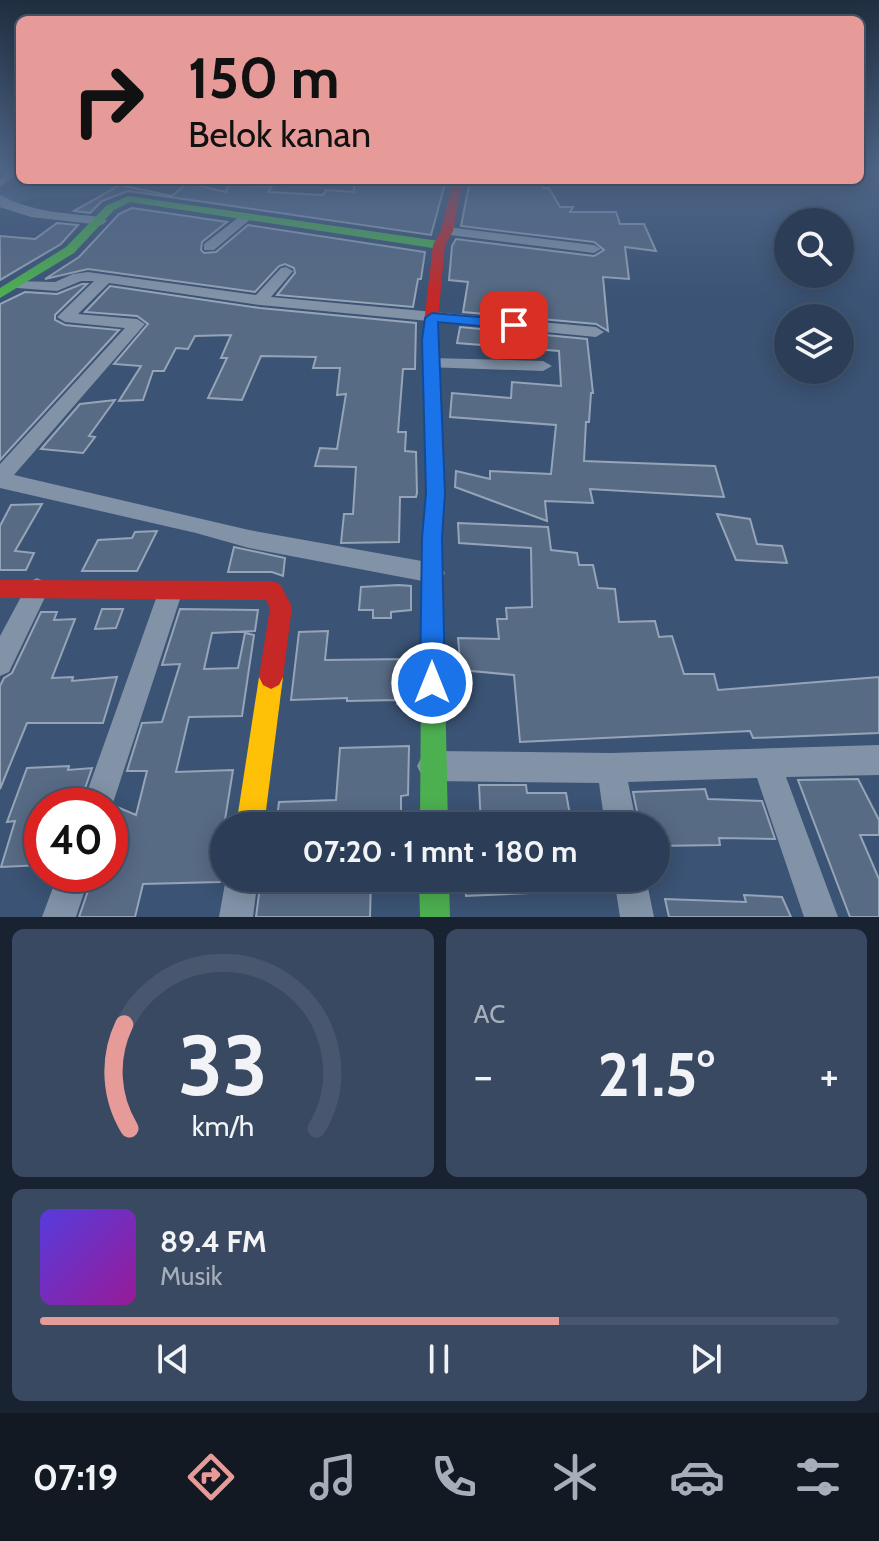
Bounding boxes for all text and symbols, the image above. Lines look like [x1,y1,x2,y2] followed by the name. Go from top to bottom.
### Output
[188,44,340,112] text: 150 m
[56,48,160,152] icon: right
[188,112,371,156] text: Belok kanan
[774,208,854,384] map controls
[774,208,854,288] button: search
[480,291,548,359] pin
[492,303,536,347] icon: arrive
[774,304,854,384] button: layers
[390,641,474,725] position arrow
[24,788,128,892] speed limit sign: 40
[303,833,577,870] text: 07:20 · 1 mnt · 180 m
[474,998,505,1030] text: AC
[178,1015,268,1116] text: 33
[598,1038,715,1111] text: 21.5°
[474,1049,493,1102] text: −
[820,1049,839,1102] text: +
[191,1108,254,1143] text: km/h
[160,1223,267,1260] text: 89.4 FM
[160,1260,222,1292] text: Musik
[151,1337,195,1381] icon: previous
[417,1337,461,1381] icon: pause
[684,1337,728,1381] icon: next
[183,1449,239,1505] icon: directions
[305,1449,361,1505] icon: music
[426,1449,482,1505] icon: phone
[547,1449,603,1505] icon: climate
[669,1449,725,1505] icon: car
[790,1449,846,1505] icon: filters
[33,1455,118,1499] text: 07:19

